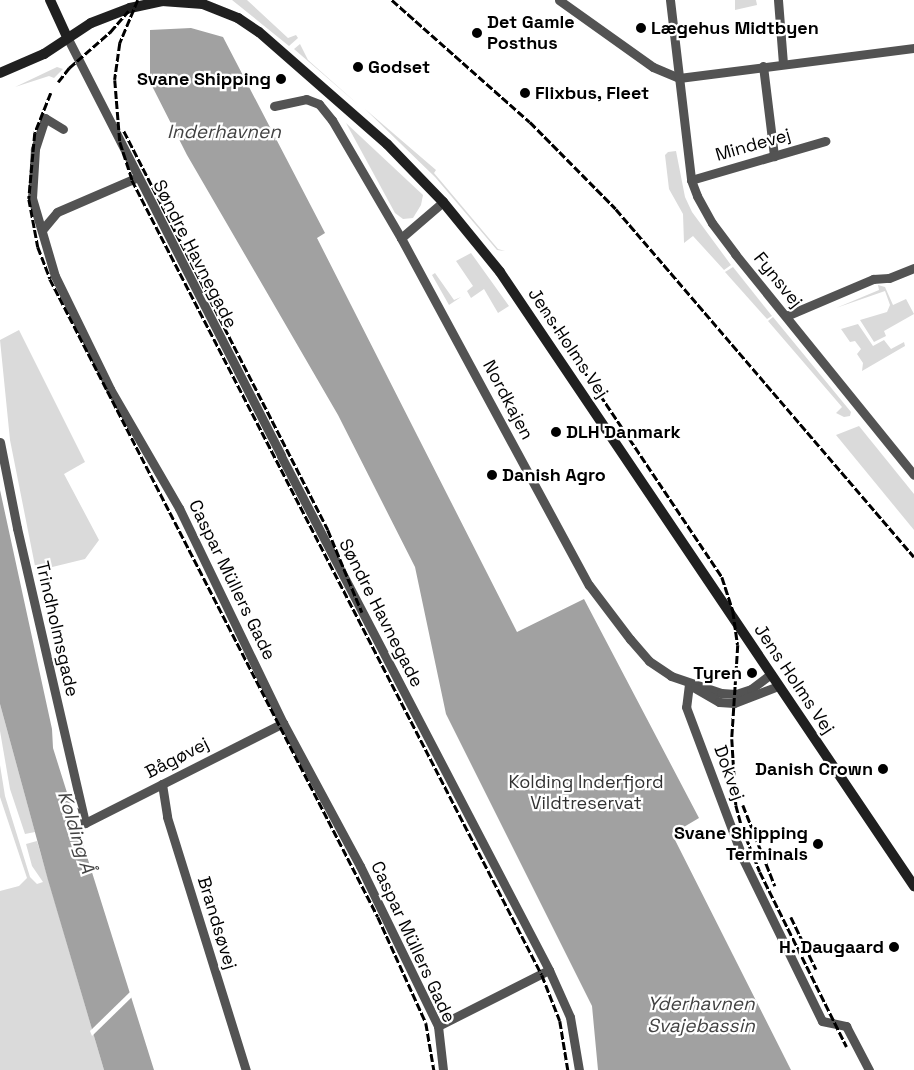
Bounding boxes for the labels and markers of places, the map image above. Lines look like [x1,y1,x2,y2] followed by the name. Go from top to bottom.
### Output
[487,12,575,54] place label: Det Gamle Posthus
[651,17,819,39] place label: Lægehus Midtbyen
[635,22,647,34] marker: Lægehus Midtbyen
[471,27,483,39] marker: Det Gamle Posthus
[368,56,430,78] place label: Godset
[352,61,364,73] marker: Godset
[137,68,271,90] place label: Svane Shipping
[275,73,287,85] marker: Svane Shipping
[535,82,650,104] place label: Flixbus, Fleet
[519,87,531,99] marker: Flixbus, Fleet
[566,421,681,443] place label: DLH Danmark
[550,426,562,438] marker: DLH Danmark
[502,464,606,486] place label: Danish Agro
[486,469,498,481] marker: Danish Agro
[693,662,742,684] place label: Tyren
[746,667,758,679] marker: Tyren
[755,758,873,780] place label: Danish Crown
[877,763,889,775] marker: Danish Crown
[674,823,808,866] place label: Svane Shipping Terminals
[812,838,824,850] marker: Svane Shipping Terminals
[778,936,884,958] place label: H. Daugaard
[888,941,900,953] marker: H. Daugaard

